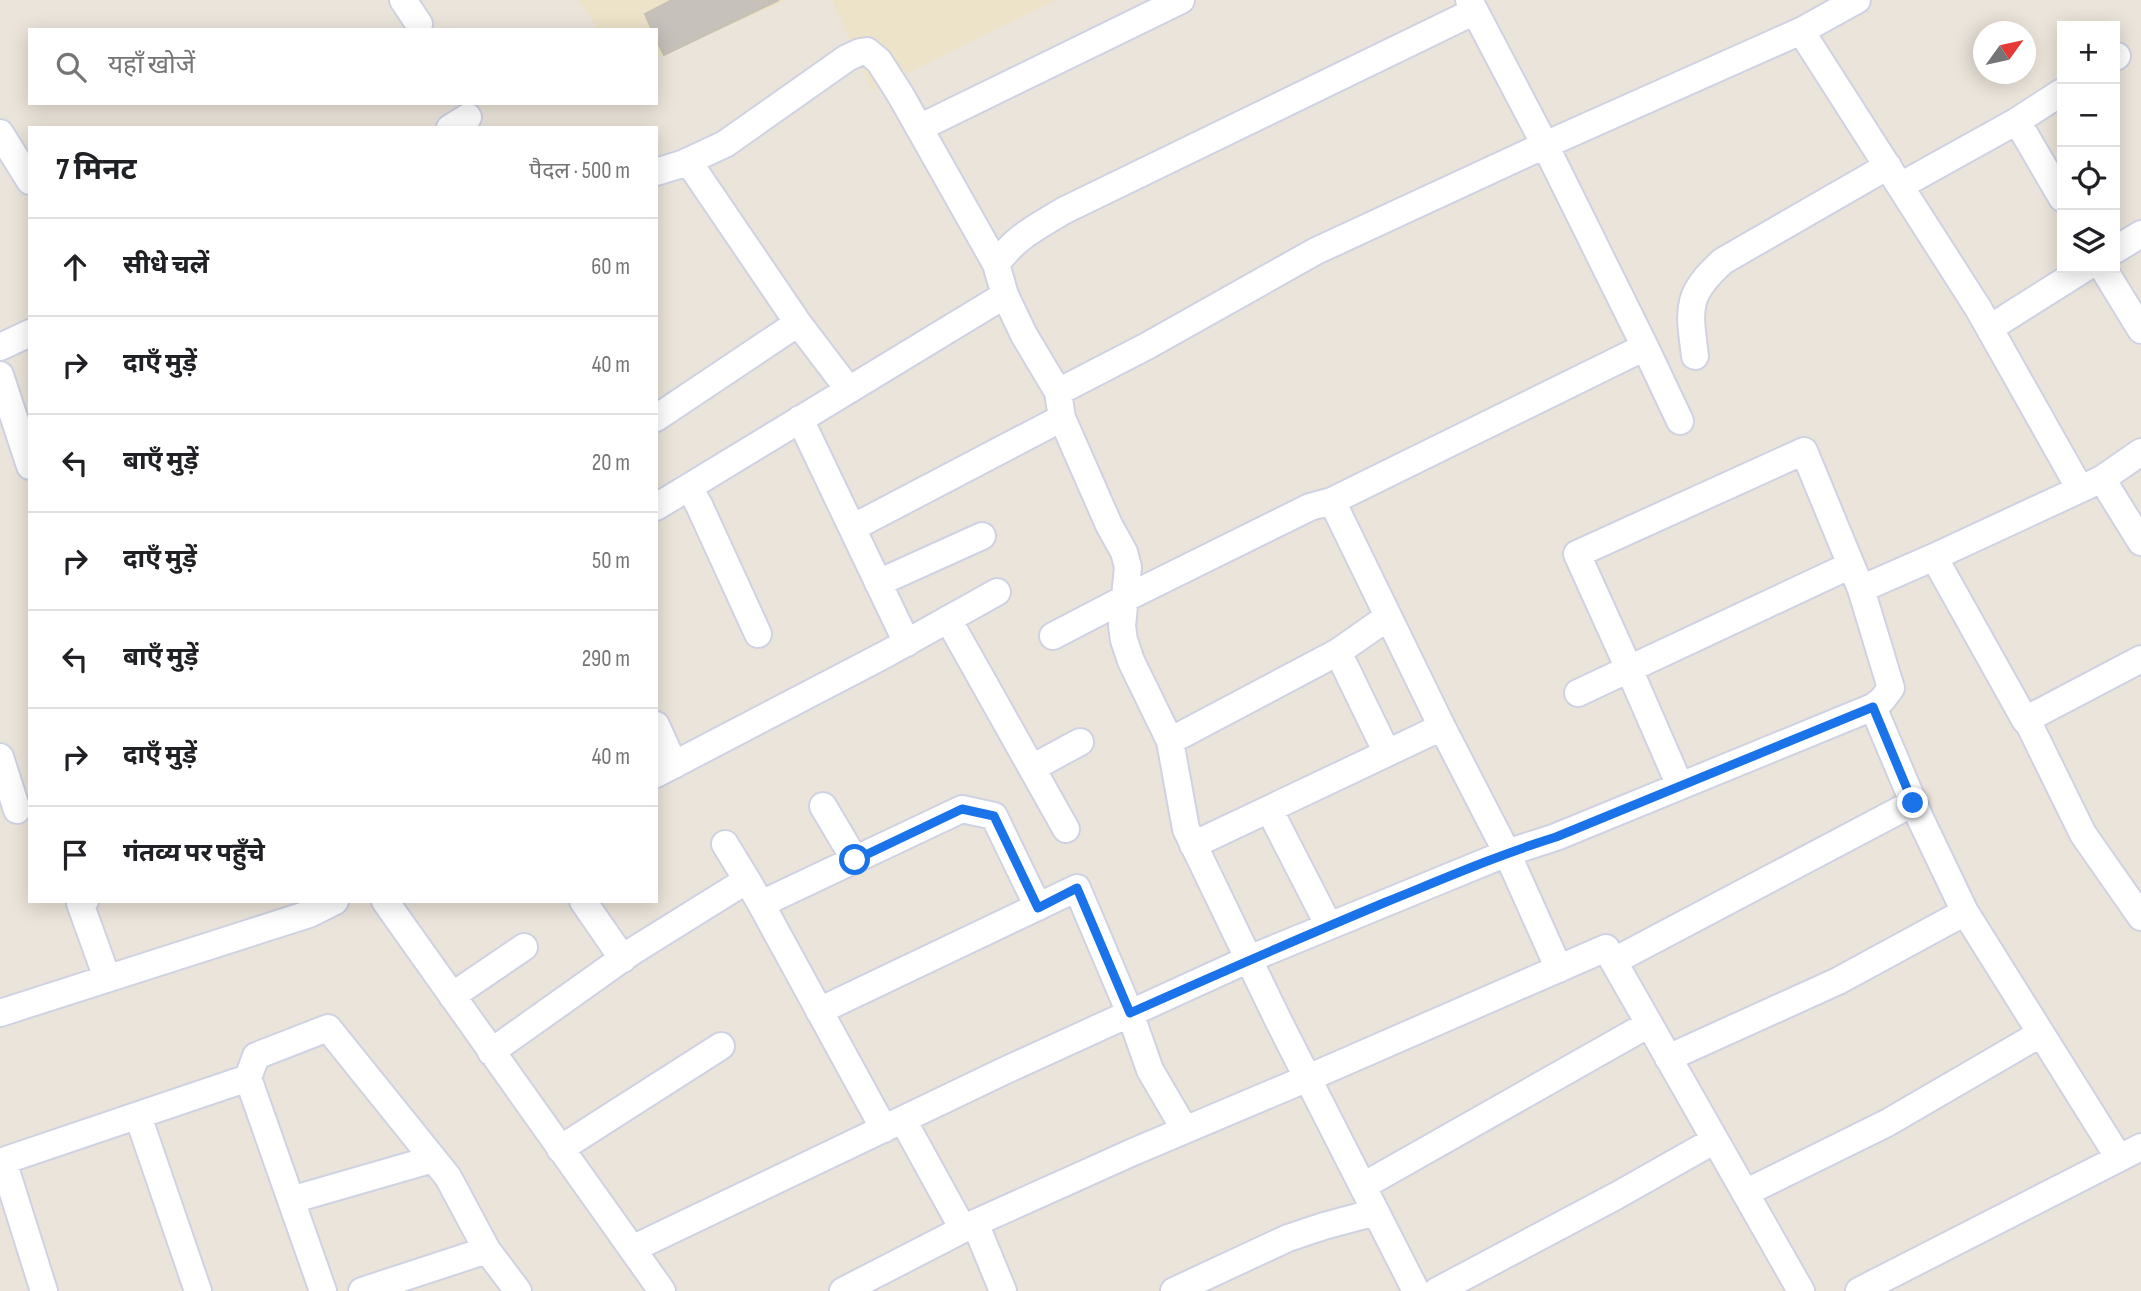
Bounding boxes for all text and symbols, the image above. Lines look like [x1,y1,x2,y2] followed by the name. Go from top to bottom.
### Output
[1973,21,2036,84] north arrow
[2057,21,2120,273] map controls
[2057,21,2120,84] button: +
[28,28,658,105] search box
[52,48,90,86] icon: search
[108,50,195,81] text: यहाँ खोजें
[2057,84,2120,147] button: −
[2057,147,2120,210] button: locate
[56,152,137,188] text: 7 मिनट
[529,157,630,185] text: पैदल · 500 m
[2057,210,2120,273] button: layers
[56,248,94,286] icon: ahead
[123,250,209,281] text: सीधे चलें
[591,253,630,281] text: 60 m
[56,346,94,384] icon: right
[123,348,197,379] text: दाएँ मुड़ें
[592,351,630,379] text: 40 m
[56,444,94,482] icon: left
[123,446,198,477] text: बाएँ मुड़ें
[592,449,630,477] text: 20 m
[56,542,94,580] icon: right
[123,544,197,575] text: दाएँ मुड़ें
[592,547,630,575] text: 50 m
[56,640,94,678] icon: left
[123,642,198,673] text: बाएँ मुड़ें
[582,645,630,673] text: 290 m
[56,738,94,776] icon: right
[123,740,197,771] text: दाएँ मुड़ें
[592,743,630,771] text: 40 m
[1897,787,1928,818] route end
[56,836,94,874] icon: arrive
[123,838,265,869] text: गंतव्य पर पहुँचे
[839,844,870,875] route start

